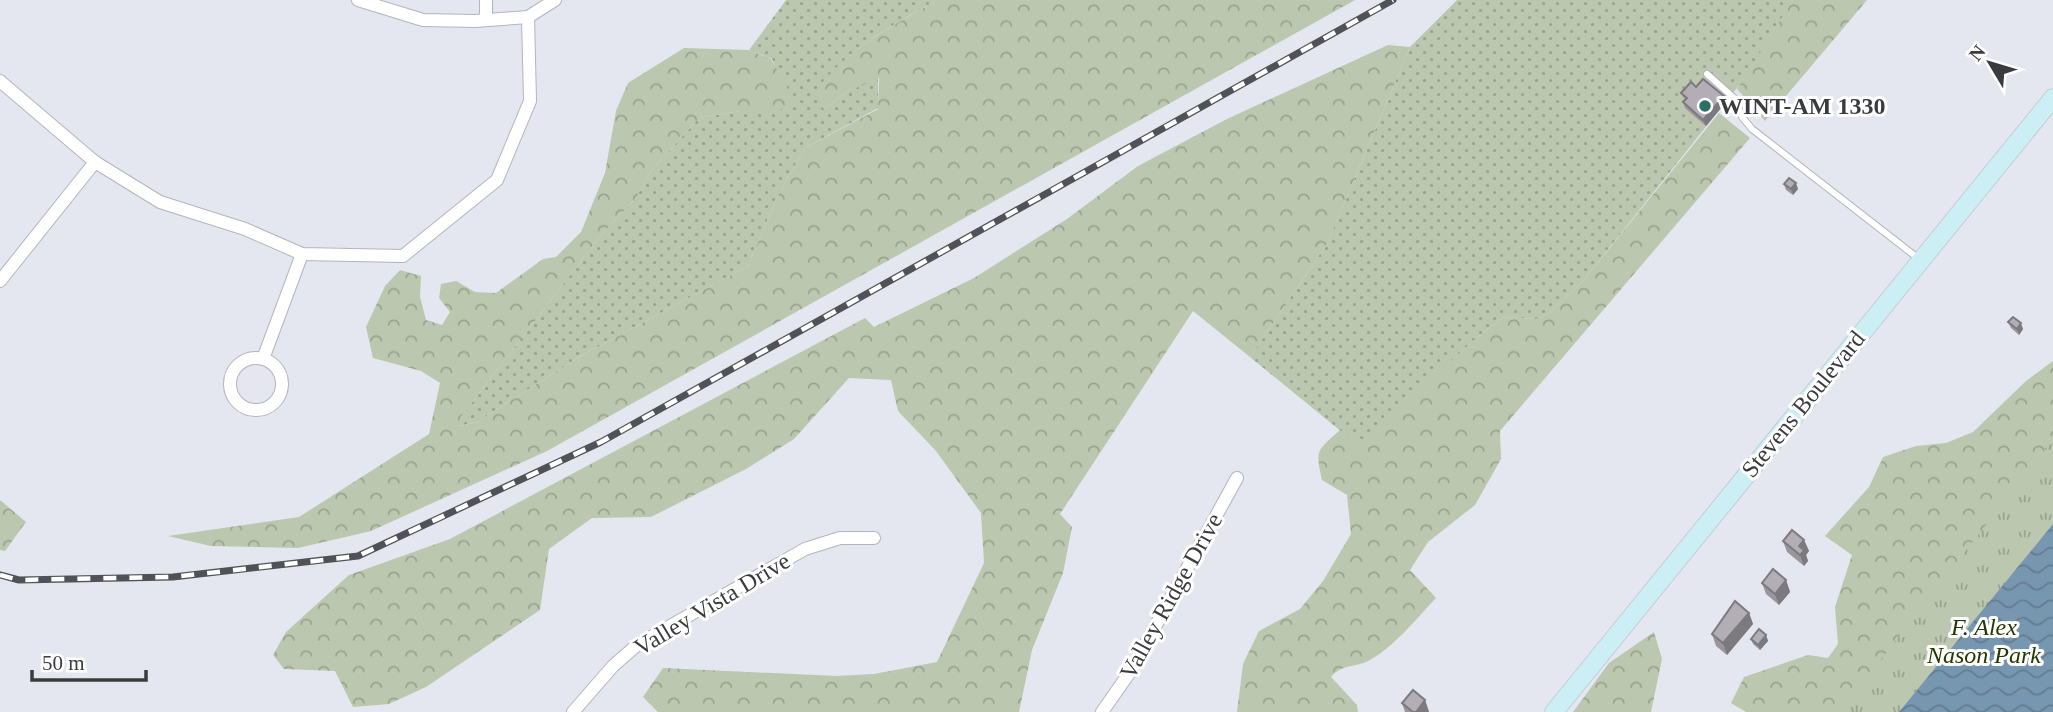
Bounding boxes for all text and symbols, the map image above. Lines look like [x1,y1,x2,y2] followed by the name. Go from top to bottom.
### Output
[1955,28,2025,98] north arrow
[1964,41,1990,65] text: N
[1719,93,1885,119] place label: WINT-AM 1330
[1697,98,1713,114] marker: WINT-AM 1330
[1736,326,1870,482] street label: Stevens Boulevard
[1115,509,1227,683] street label: Valley Ridge Drive
[630,547,794,661] street label: Valley Vista Drive
[1926,614,2041,668] park label: F. Alex Nason Park
[32,638,145,682] scale bar
[42,651,85,675] text: 50 m

